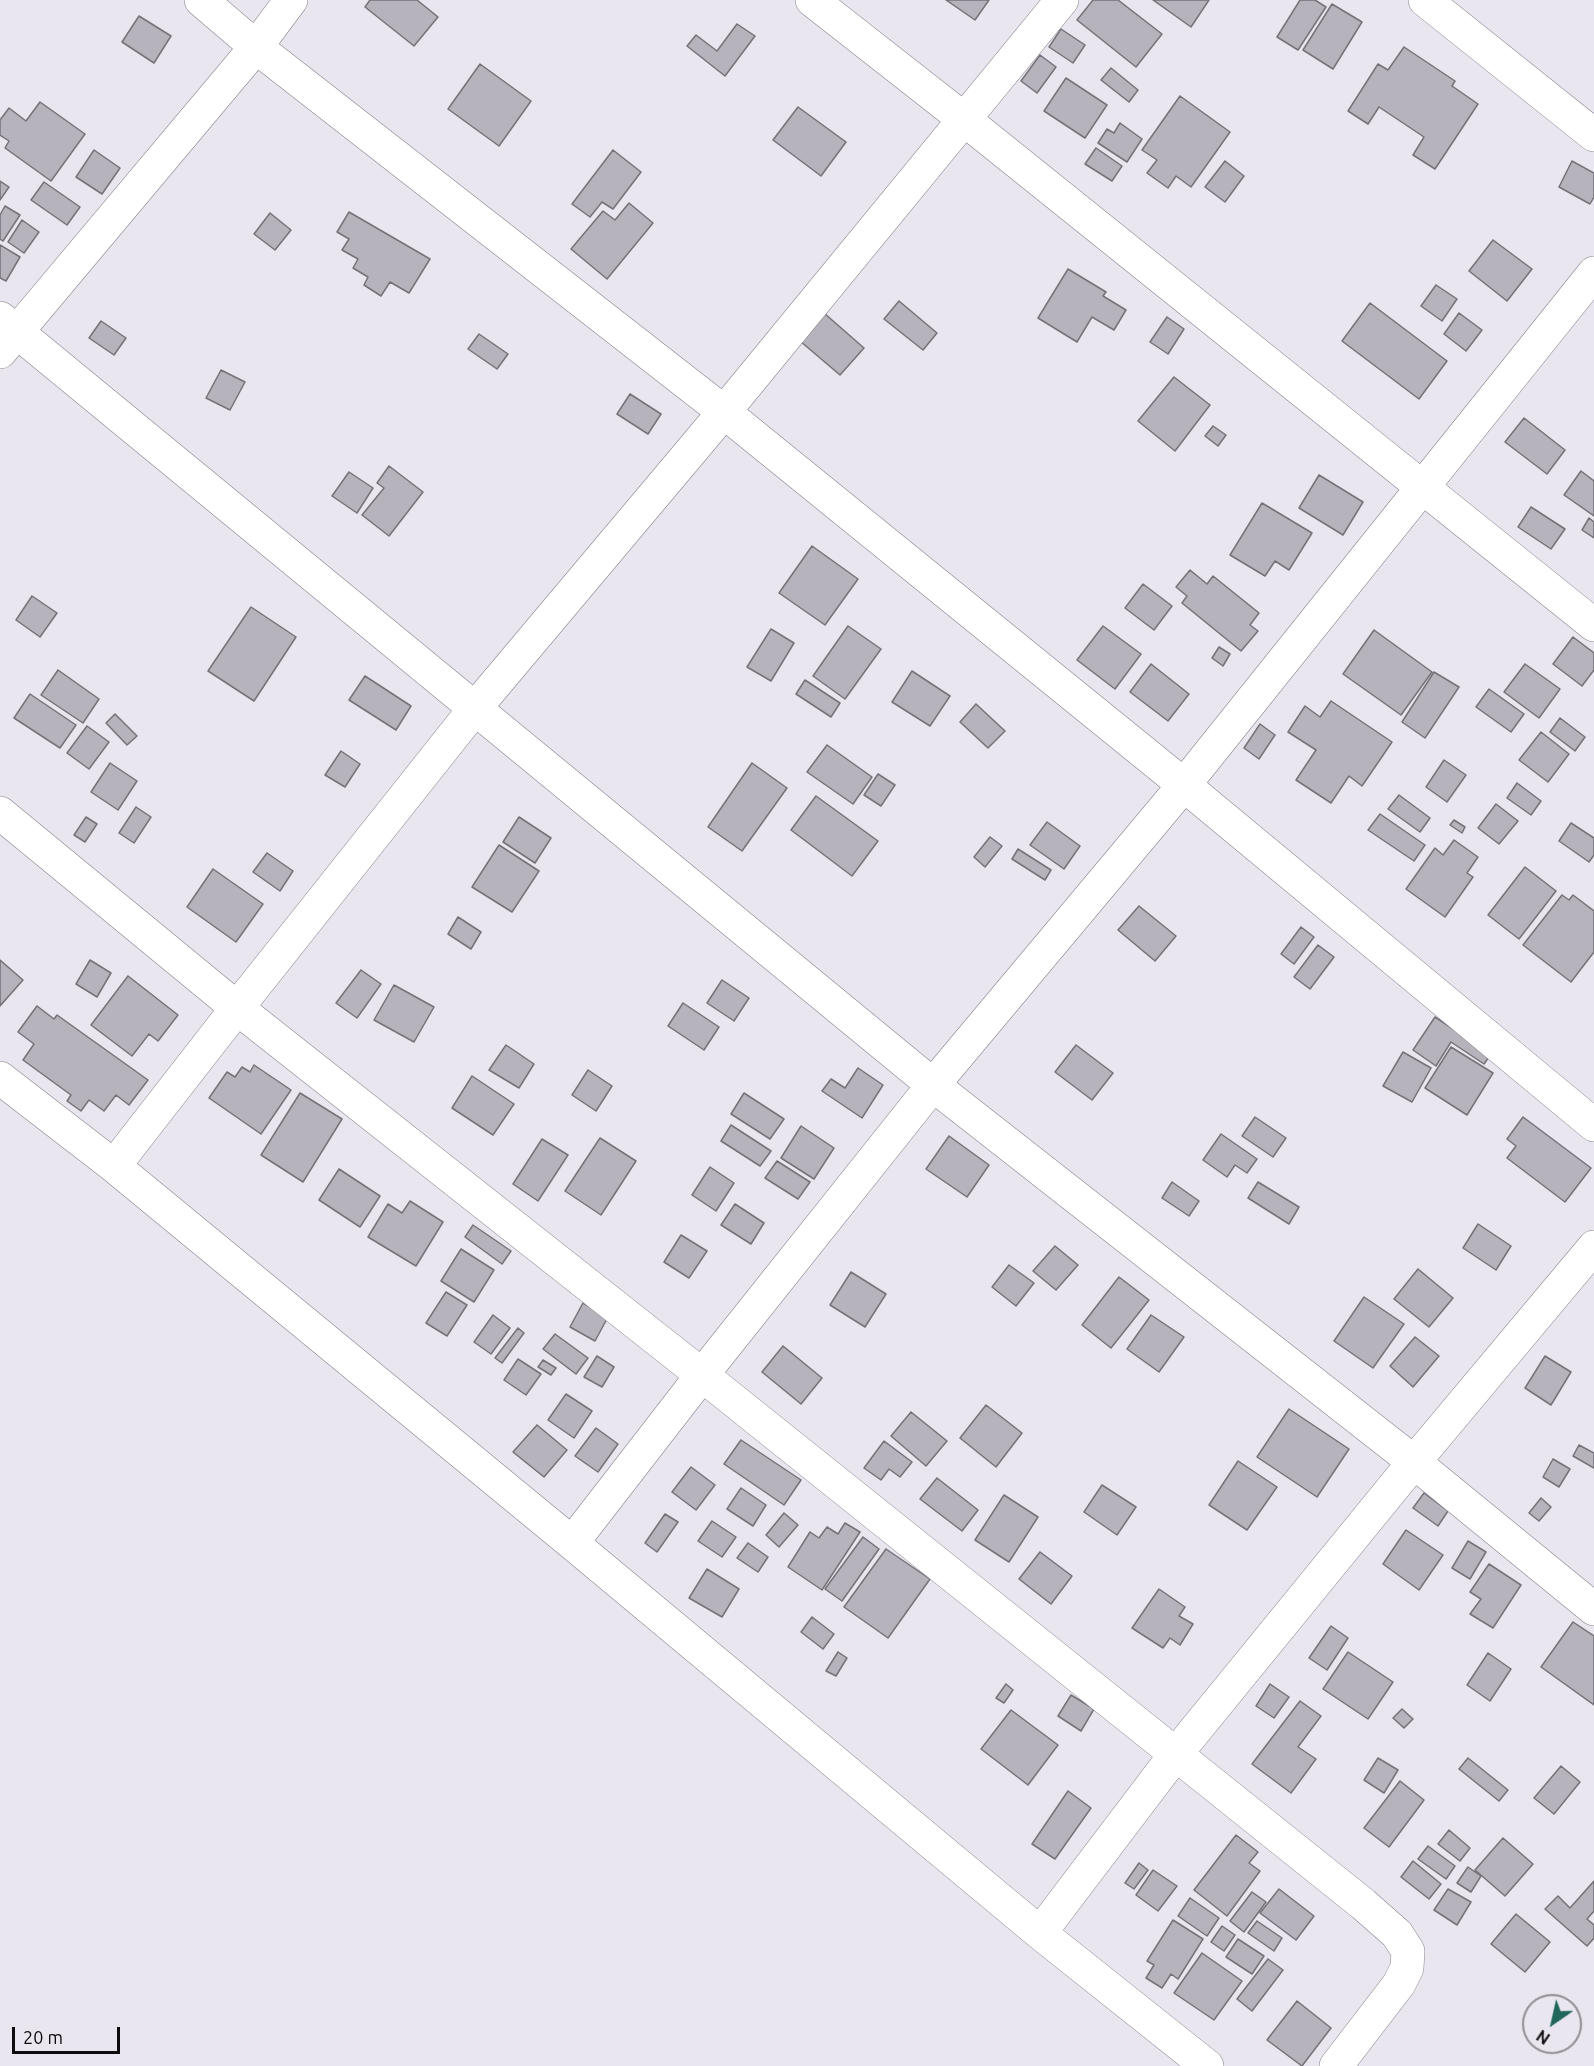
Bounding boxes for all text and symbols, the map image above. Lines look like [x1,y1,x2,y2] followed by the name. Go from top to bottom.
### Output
[1522,1994,1582,2054] north arrow
[15,2015,123,2053] scale bar
[1533,2026,1553,2048] text: N
[23,2027,63,2047] text: 20 m

